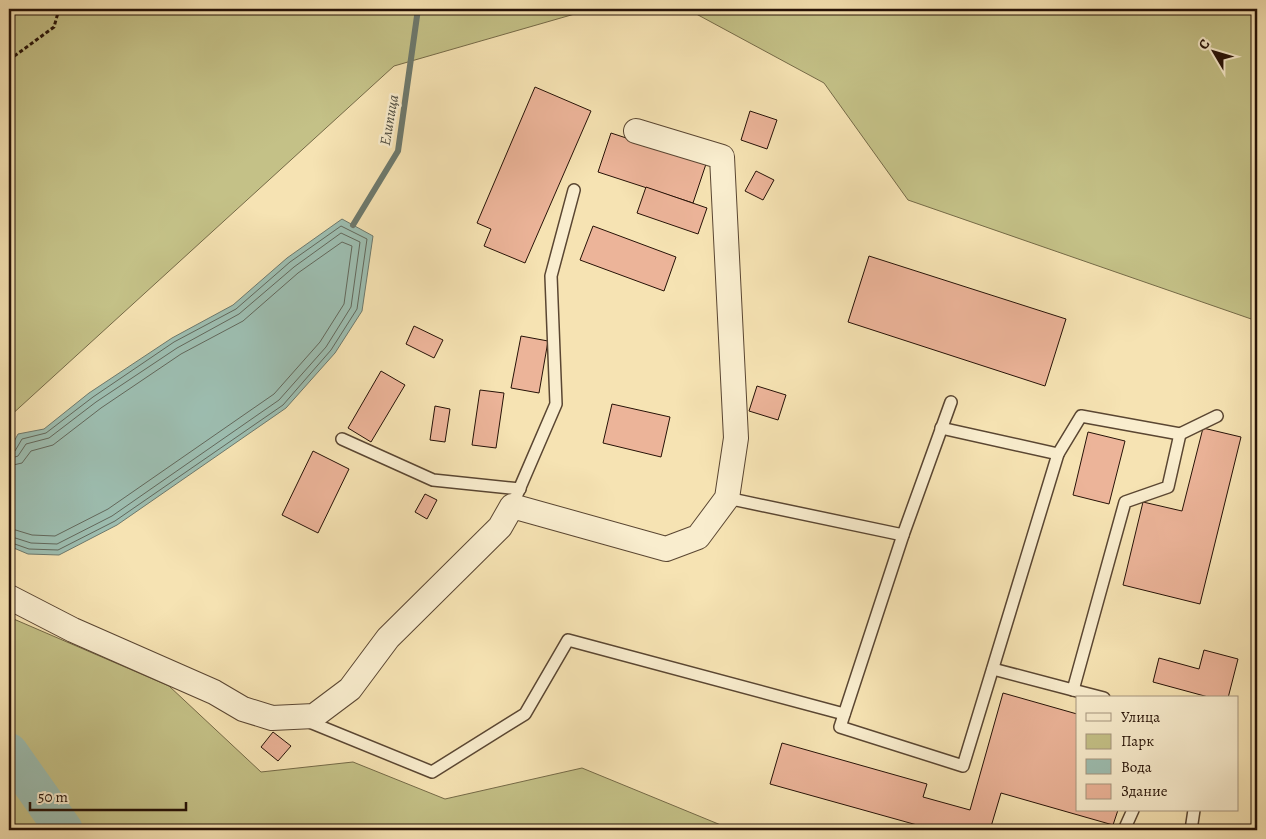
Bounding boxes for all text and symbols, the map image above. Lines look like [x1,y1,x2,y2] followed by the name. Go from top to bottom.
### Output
[1188,28,1238,78] north arrow
[1194,35,1215,54] text: С
[375,93,403,147] water label: Елипица
[1076,696,1238,812] legend
[1121,707,1160,727] text: Улица
[1121,731,1154,751] text: Парк
[1121,757,1152,777] text: Вода
[30,779,186,811] scale bar
[1121,781,1168,801] text: Здание
[38,787,68,807] text: 50 m

